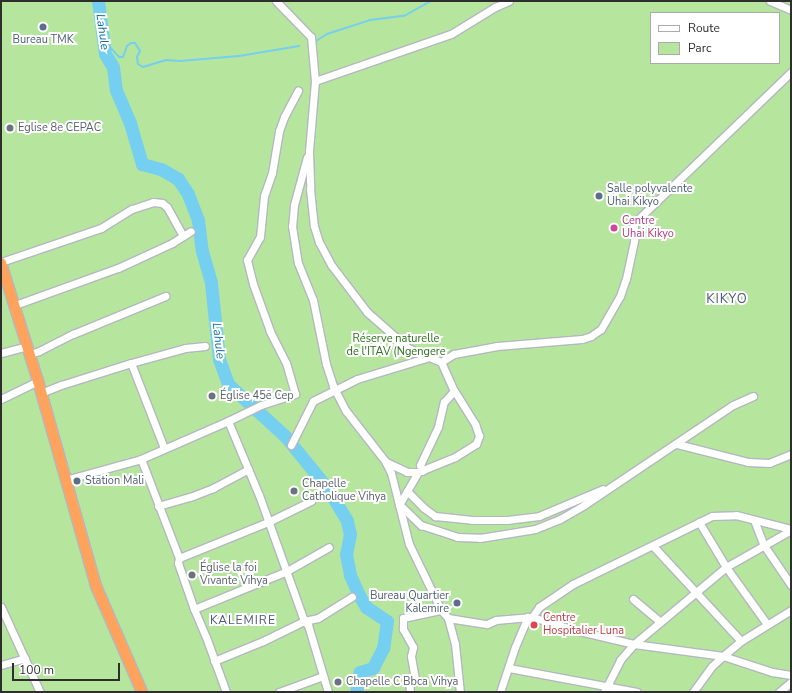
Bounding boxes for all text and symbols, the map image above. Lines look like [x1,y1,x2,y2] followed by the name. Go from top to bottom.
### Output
[650,12,780,64] legend
[92,13,112,51] water label: Lahule
[688,20,720,36] text: Route
[38,22,48,32] marker: Bureau TMK
[12,33,74,47] place label: Bureau TMK
[688,40,711,56] text: Parc
[18,121,101,135] place label: Eglise 8e CEPAC
[5,123,15,133] marker: Eglise 8e CEPAC
[607,183,693,209] place label: Salle polyvalente Uhai Kikyo
[594,191,604,201] marker: Salle polyvalente Uhai Kikyo
[622,215,674,241] place label: Centre Uhai Kikyo
[609,223,619,233] marker: Centre Uhai Kikyo
[706,291,748,307] district label: KIKYO
[209,322,227,360] water label: Lahule
[347,333,445,359] park label: Réserve naturelle de l'ITAV (Ngengere
[220,389,294,403] place label: Église 45ē Cep
[207,391,217,401] marker: Église 45ē Cep
[85,474,144,488] place label: Station Mali
[72,476,82,486] marker: Station Mali
[302,478,386,504] place label: Chapelle Catholique Vihya
[289,486,299,496] marker: Chapelle Catholique Vihya
[200,562,268,588] place label: Église la foi Vivante Vihya
[187,570,197,580] marker: Église la foi Vivante Vihya
[370,590,449,616] place label: Bureau Quartier Kalemire
[452,598,462,608] marker: Bureau Quartier Kalemire
[543,612,624,638] place label: Centre Hospitalier Luna
[210,614,276,628] district label: KALEMIRE
[528,619,540,631] marker: Centre Hospitalier Luna
[14,655,122,681] scale bar
[19,662,54,678] text: 100 m
[346,675,458,689] place label: Chapelle C Bbca Vihya
[333,677,343,687] marker: Chapelle C Bbca Vihya

